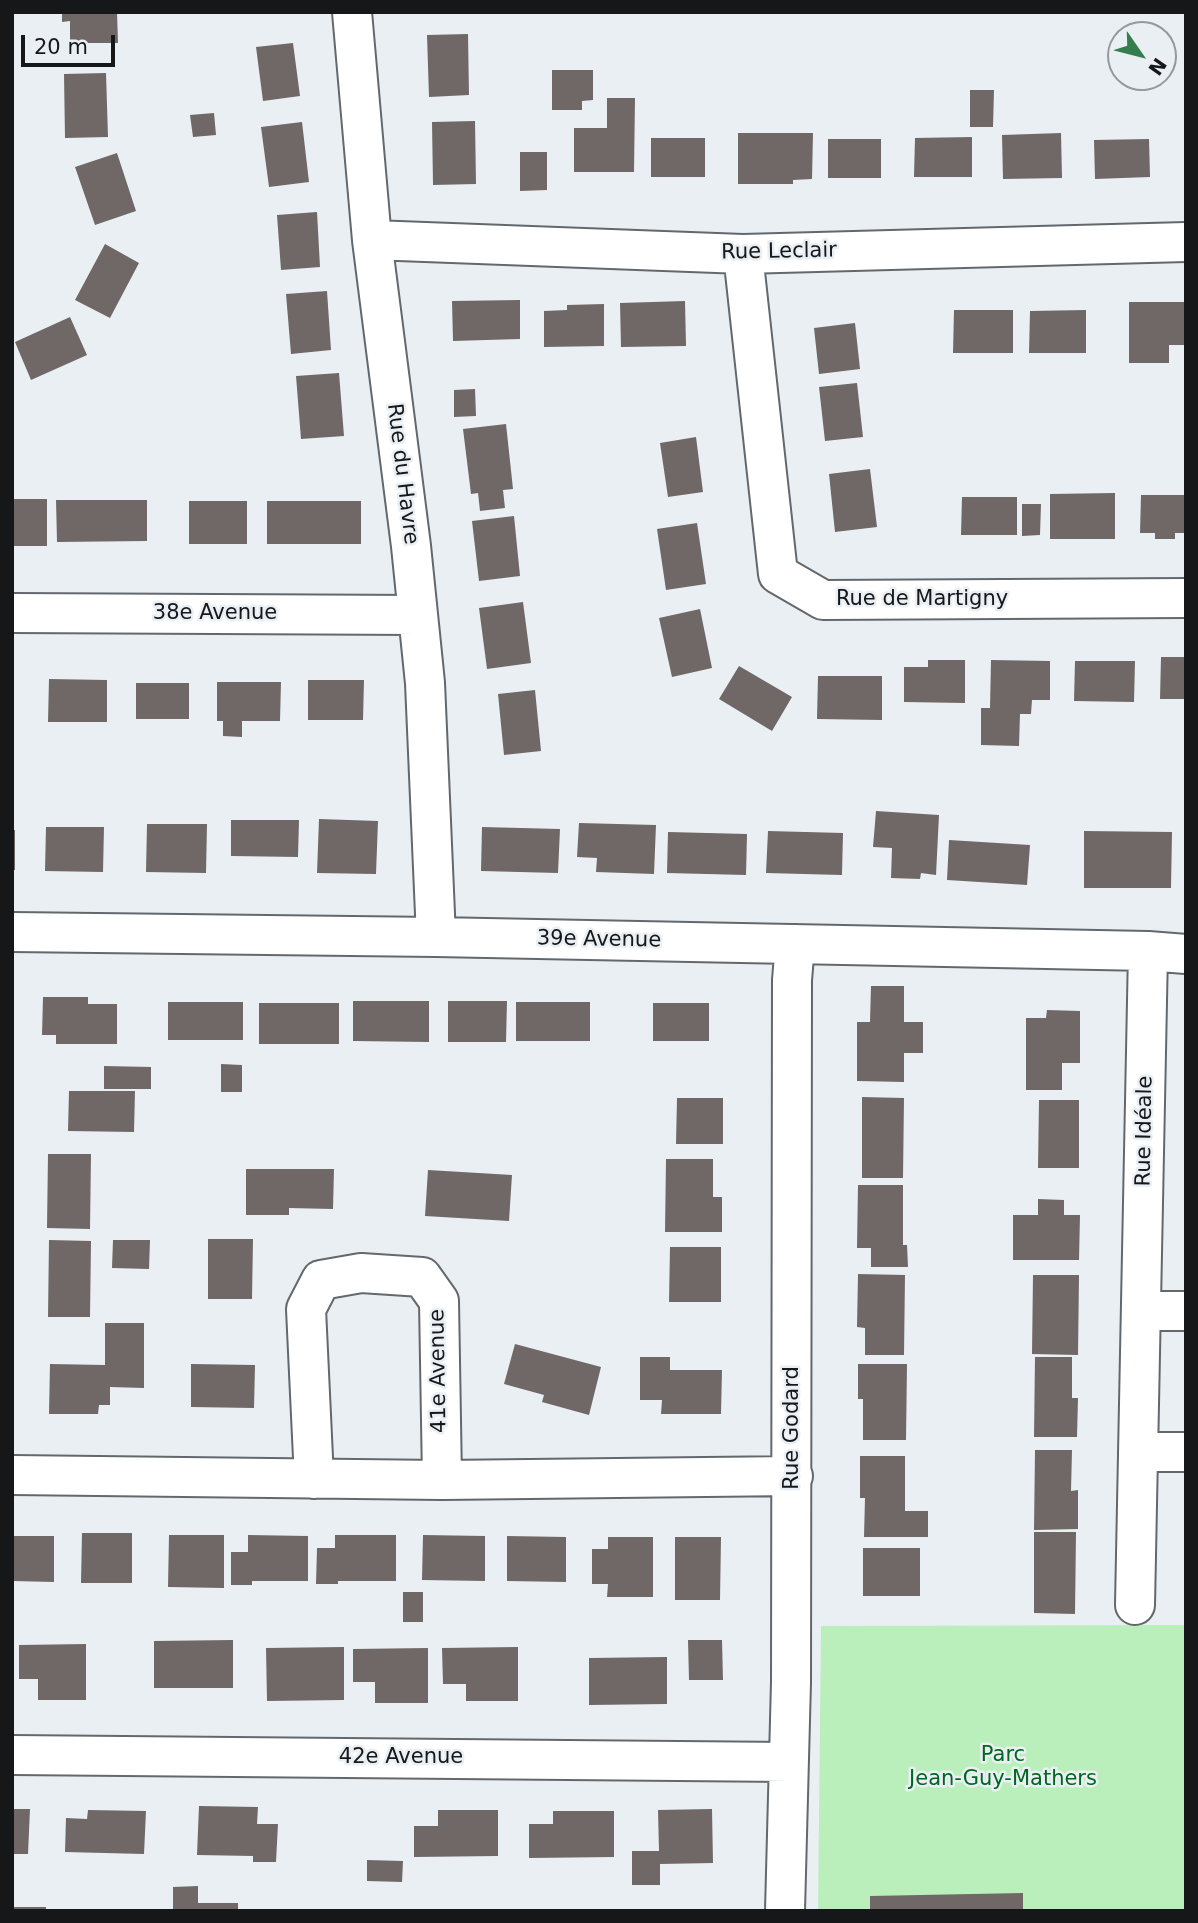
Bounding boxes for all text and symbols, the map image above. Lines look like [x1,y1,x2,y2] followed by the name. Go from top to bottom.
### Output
[24,21,119,65] scale bar
[1107,21,1177,91] north arrow
[34,35,88,59] text: 20 m
[1144,54,1171,80] text: N
[721,238,837,266] street label: Rue Leclair
[381,402,423,546] street label: Rue du Havre
[836,587,1008,613] street label: Rue de Martigny
[153,601,277,627] street label: 38e Avenue
[537,926,661,954] street label: 39e Avenue
[1131,1075,1159,1187] street label: Rue Idéale
[425,1309,453,1433] street label: 41e Avenue
[780,1366,806,1490] street label: Rue Godard
[909,1743,1097,1793] park label: Parc Jean-Guy-Mathers
[339,1745,463,1771] street label: 42e Avenue

